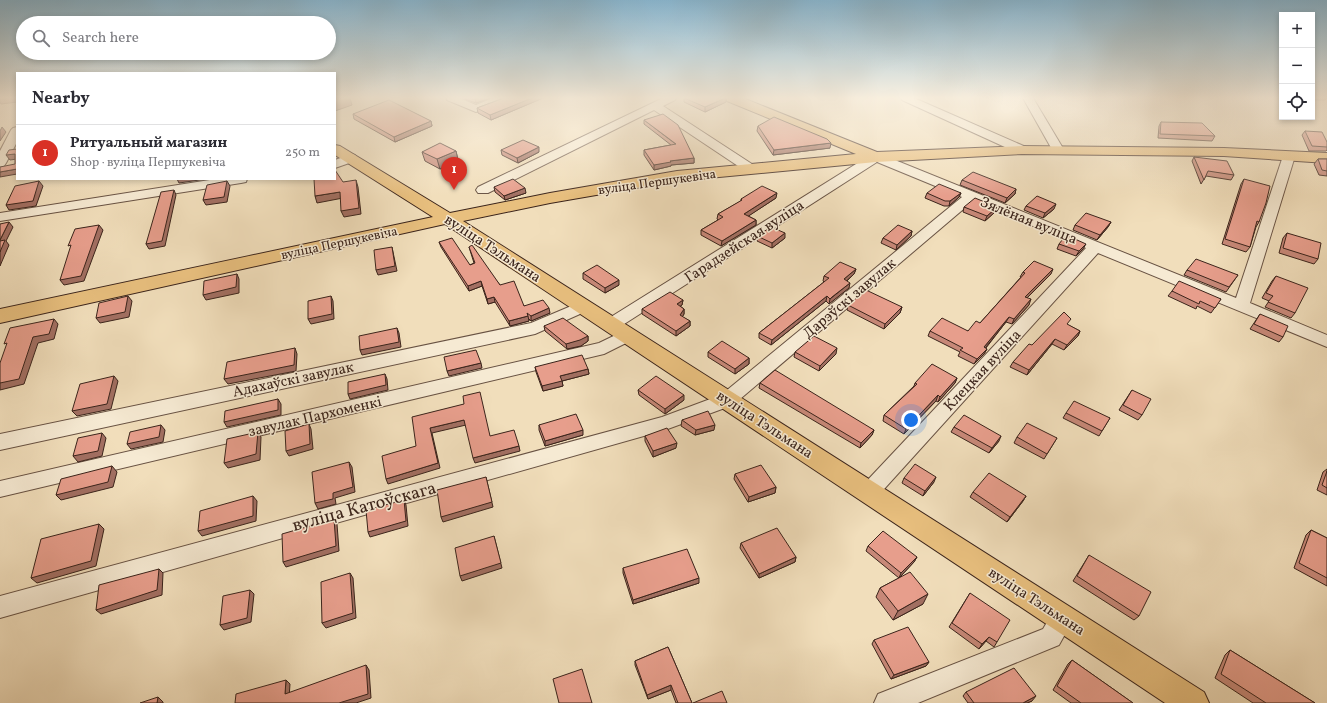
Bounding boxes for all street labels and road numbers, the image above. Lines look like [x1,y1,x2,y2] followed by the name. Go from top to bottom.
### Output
[597,166,717,200] street label: вуліца Першукевіча
[977,192,1080,250] street label: Зялёная вуліца
[681,196,809,289] street label: Гарадзейская вуліца
[440,210,545,288] street label: вуліца Тэльмана
[279,223,399,265] street label: вуліца Першукевіча
[799,254,901,344] street label: Дарэўскі завулак
[940,325,1027,417] street label: Клецкая вуліца
[231,357,356,404] street label: Адахаўскі завулак
[712,386,817,464] street label: вуліца Тэльмана
[247,392,384,443] street label: завулак Пархоменкі
[290,476,439,539] street label: вуліца Катоўскага
[984,563,1089,641] street label: вуліца Тэльмана

